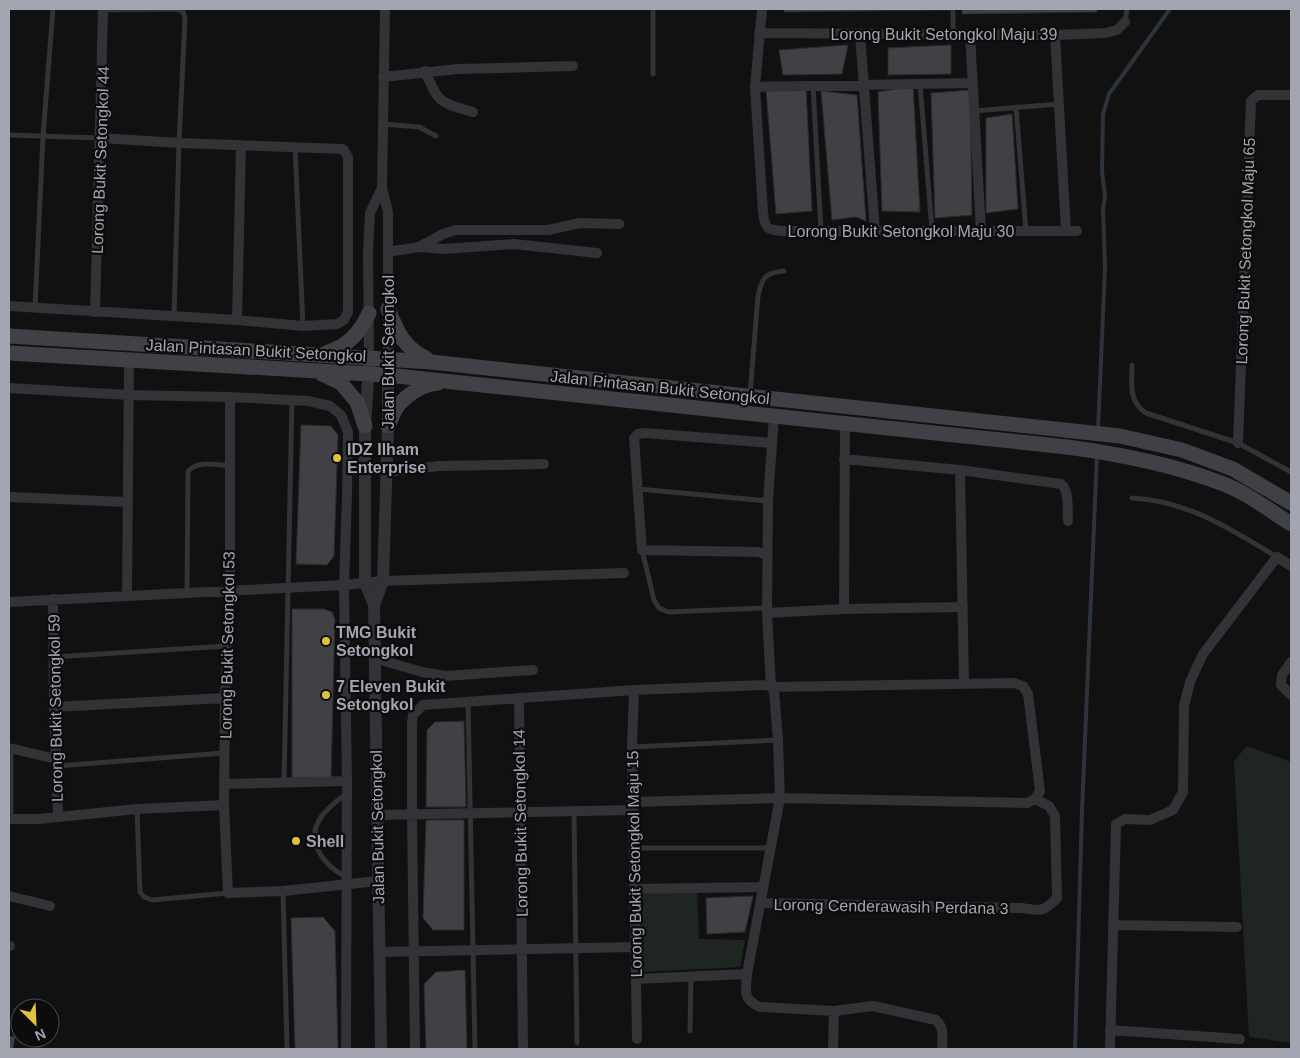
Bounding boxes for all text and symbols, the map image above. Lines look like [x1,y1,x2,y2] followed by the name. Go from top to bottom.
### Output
[831,26,1058,43] street label: Lorong Bukit Setongkol Maju 39
[89,66,112,254] street label: Lorong Bukit Setongkol 44
[1233,137,1258,365] street label: Lorong Bukit Setongkol Maju 65
[788,223,1015,240] street label: Lorong Bukit Setongkol Maju 30
[380,275,397,429] street label: Jalan Bukit Setongkol
[145,336,367,365] street label: Jalan Pintasan Bukit Setongkol
[549,368,771,407] street label: Jalan Pintasan Bukit Setongkol
[347,441,426,476] place label: IDZ Ilham Enterprise
[331,452,343,464] marker: IDZ Ilham Enterprise
[217,551,238,739] street label: Lorong Bukit Setongkol 53
[45,614,66,802] street label: Lorong Bukit Setongkol 59
[336,624,417,659] place label: TMG Bukit Setongkol
[320,635,332,647] marker: TMG Bukit Setongkol
[336,678,446,713] place label: 7 Eleven Bukit Setongkol
[320,689,332,701] marker: 7 Eleven Bukit Setongkol
[510,729,531,917] street label: Lorong Bukit Setongkol 14
[368,750,387,904] street label: Jalan Bukit Setongkol
[624,750,645,978] street label: Lorong Bukit Setongkol Maju 15
[306,833,344,850] place label: Shell
[290,835,302,847] marker: Shell
[773,896,1009,917] street label: Lorong Cenderawasih Perdana 3
[10,998,60,1048] north arrow
[32,1026,48,1044] text: N

